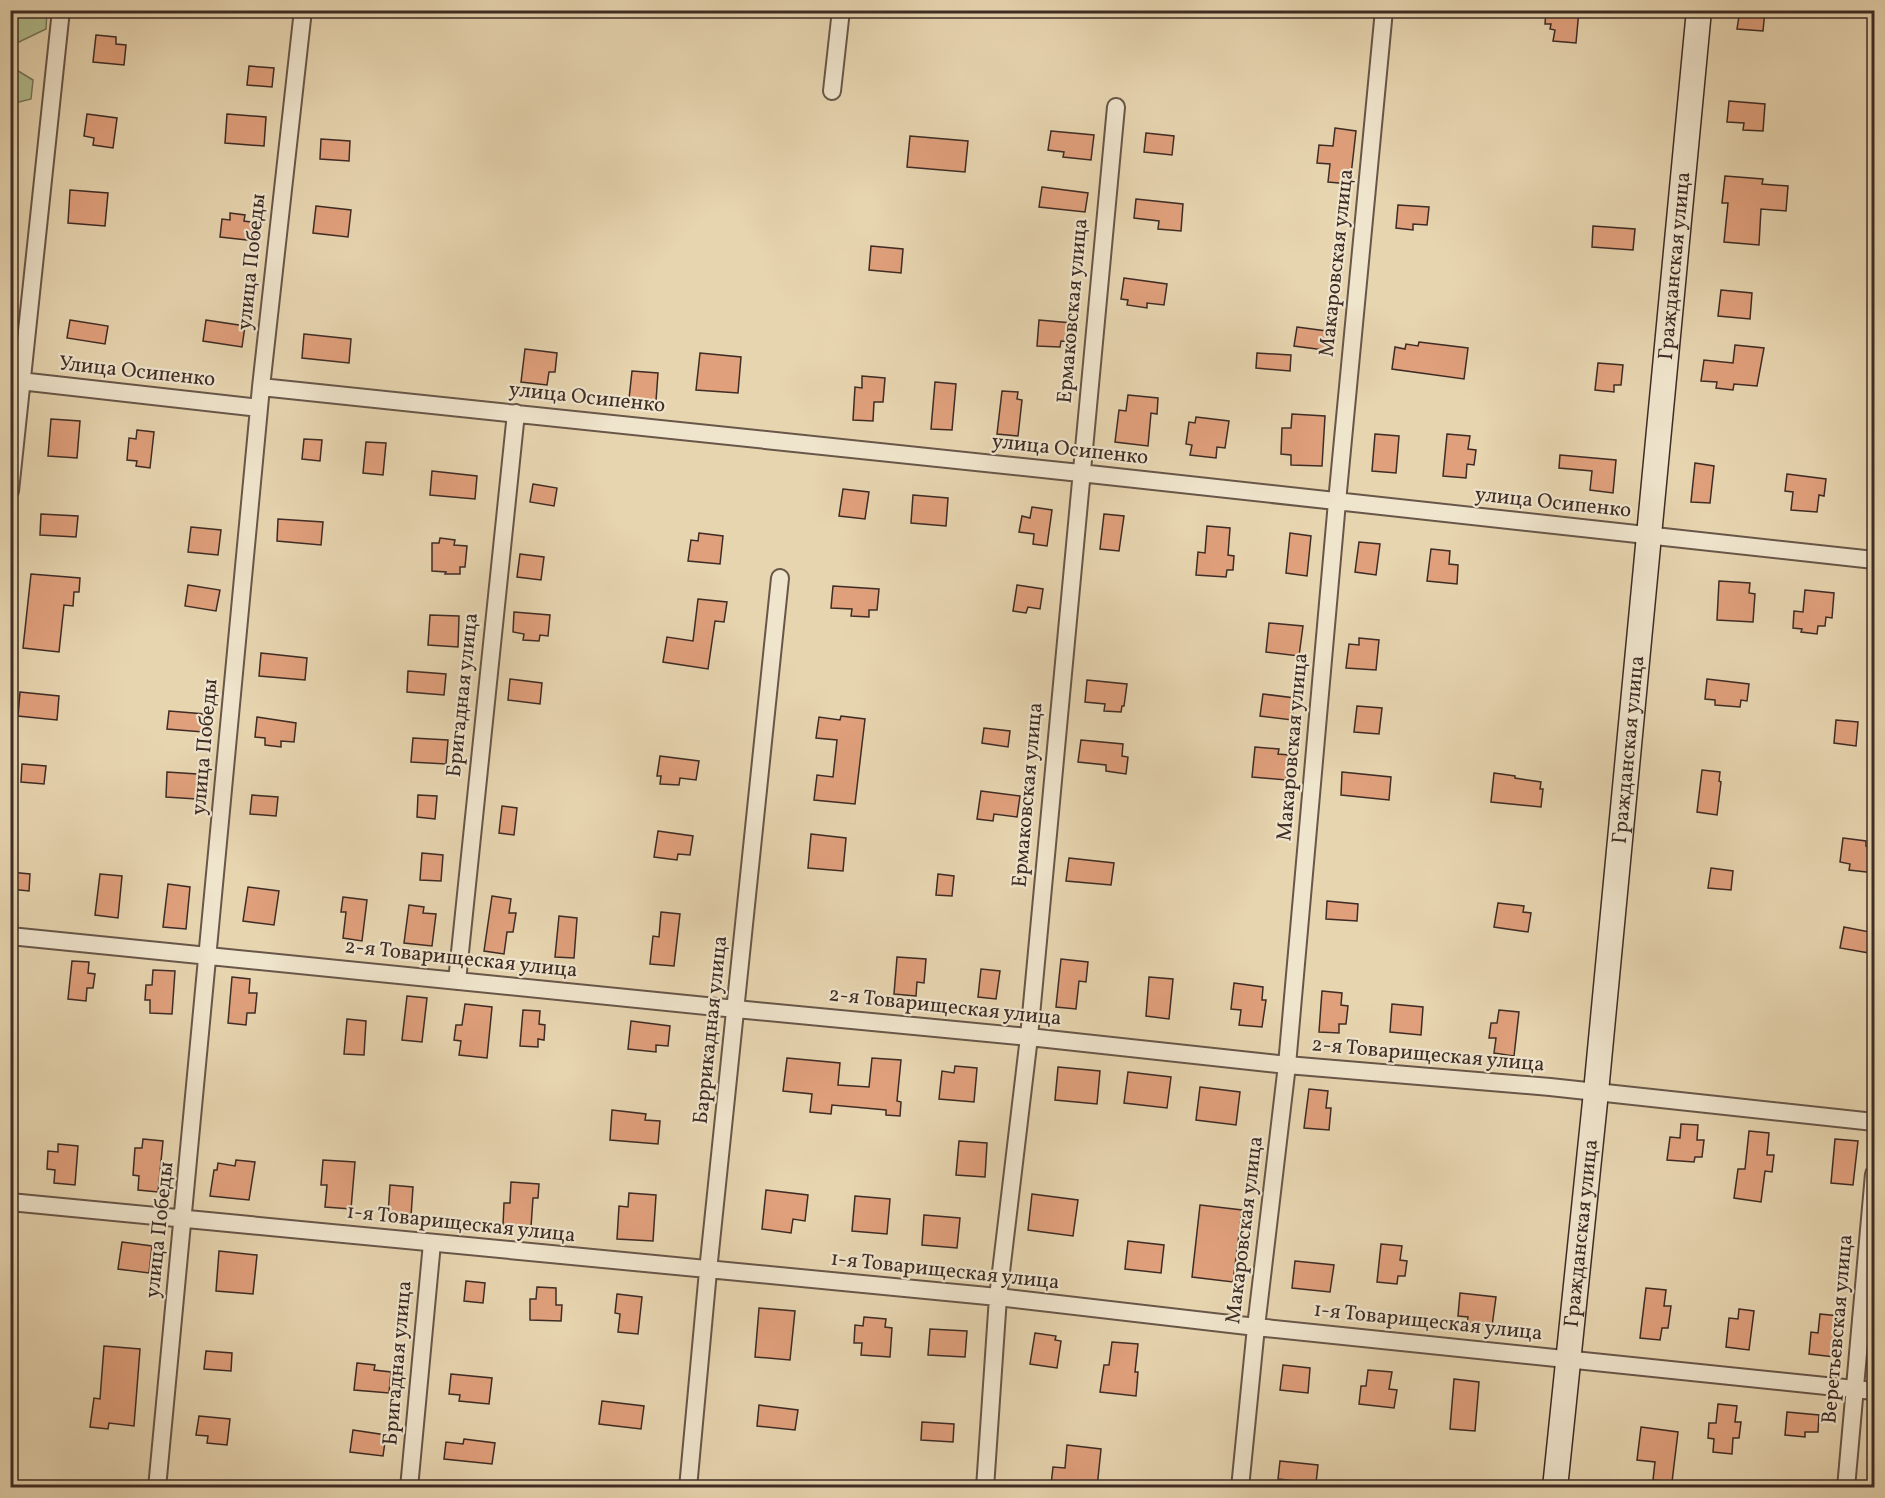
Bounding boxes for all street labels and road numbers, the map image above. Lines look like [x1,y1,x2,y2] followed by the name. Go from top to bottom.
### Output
[1313,168,1361,358] street label: Макаровская улица
[1651,170,1698,361] street label: Гражданская улица
[230,192,274,332] street label: улица Победы
[1050,217,1096,405] street label: Ермаковская улица
[57,349,217,395] street label: Улица Осипенко
[507,375,667,421] street label: улица Осипенко
[990,427,1150,473] street label: улица Осипенко
[1473,480,1633,526] street label: улица Осипенко
[440,611,486,779] street label: Бригадная улица
[1270,652,1316,842] street label: Макаровская улица
[1605,654,1652,845] street label: Гражданская улица
[185,677,225,817] street label: улица Победы
[1005,701,1051,889] street label: Ермаковская улица
[343,932,579,986] street label: 2-я Товарищеская улица
[687,934,735,1126] street label: Баррикадная улица
[827,980,1063,1034] street label: 2-я Товарищеская улица
[1310,1030,1546,1080] street label: 2-я Товарищеская улица
[1219,1134,1271,1326] street label: Макаровская улица
[1557,1138,1606,1329] street label: Гражданская улица
[138,1160,182,1300] street label: улица Победы
[345,1198,577,1250] street label: 1-я Товарищеская улица
[1815,1233,1861,1425] street label: Веретьевская улица
[829,1245,1061,1297] street label: 1-я Товарищеская улица
[376,1279,420,1447] street label: Бригадная улица
[1312,1296,1544,1348] street label: 1-я Товарищеская улица

